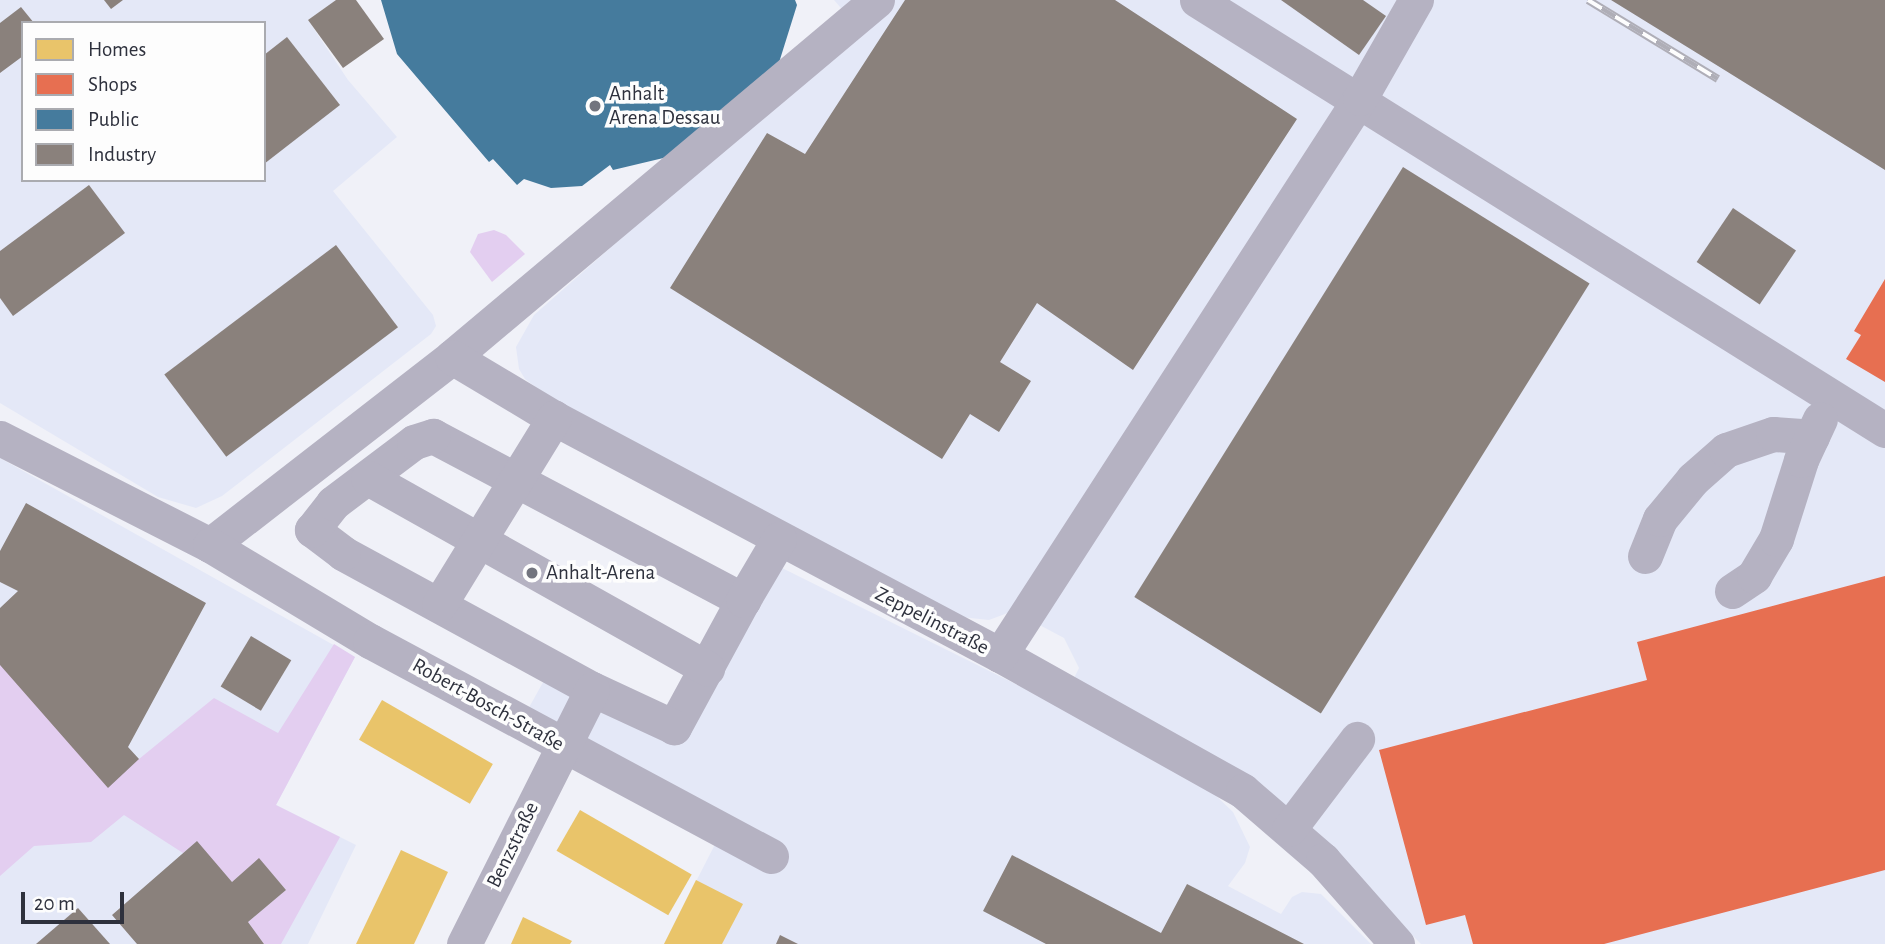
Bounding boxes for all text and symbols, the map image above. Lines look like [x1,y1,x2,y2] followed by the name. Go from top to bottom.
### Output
[21,21,266,182] legend
[88,39,146,60] text: Homes
[88,74,137,95] text: Shops
[609,81,721,131] place label: Anhalt Arena Dessau
[587,98,603,114] marker: Anhalt Arena Dessau
[88,109,138,130] text: Public
[88,144,156,165] text: Industry
[546,560,655,586] place label: Anhalt-Arena
[524,565,540,581] marker: Anhalt-Arena
[871,582,993,660] street label: Zeppelinstraße
[408,653,568,757] street label: Robert-Bosch-Straße
[481,798,545,892] street label: Benzstraße
[24,878,128,922] scale bar
[34,893,75,914] text: 20 m

